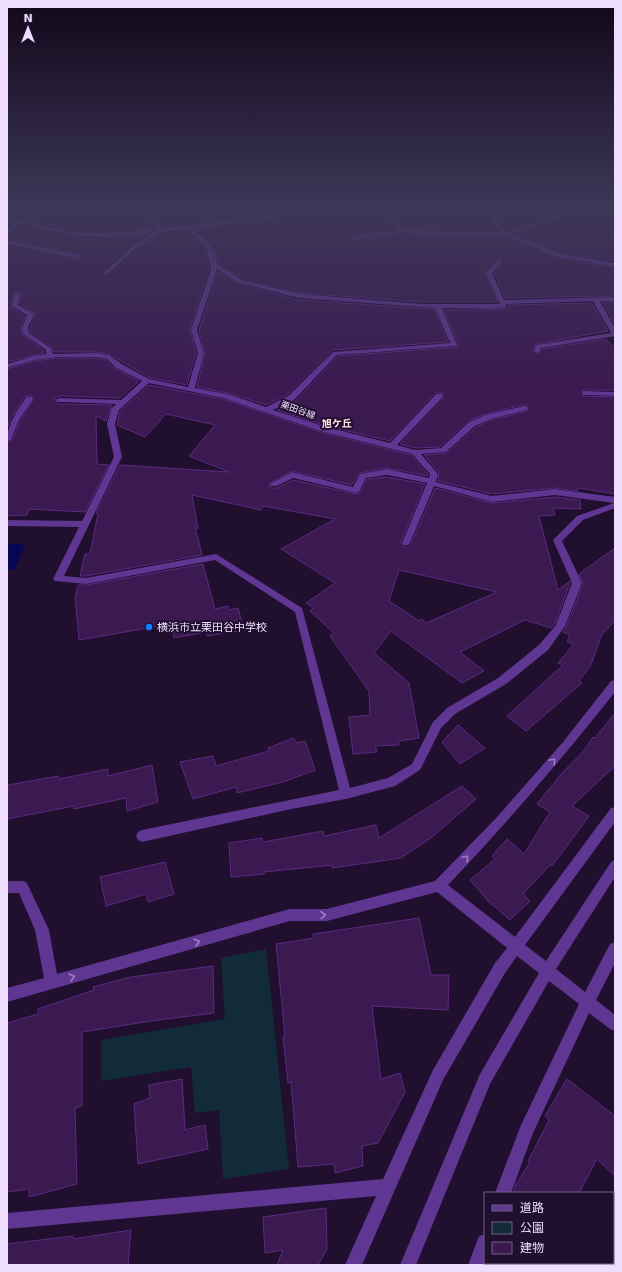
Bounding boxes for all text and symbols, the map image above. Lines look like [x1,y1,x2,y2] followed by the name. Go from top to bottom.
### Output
[8,8,48,48] north arrow
[23,12,33,25] text: N
[279,399,318,421] street label: 栗田谷線
[321,418,352,429] district label: 旭ケ丘
[157,621,267,634] place label: 横浜市立栗田谷中学校
[144,622,154,632] marker: 横浜市立栗田谷中学校
[548,758,556,766] one-way arrow
[461,855,469,863] one-way arrow
[320,911,326,919] one-way arrow
[193,938,200,947] one-way arrow
[68,973,75,982] one-way arrow
[484,1192,614,1264] legend
[520,1201,544,1215] text: 道路
[520,1221,544,1235] text: 公園
[520,1241,544,1255] text: 建物

